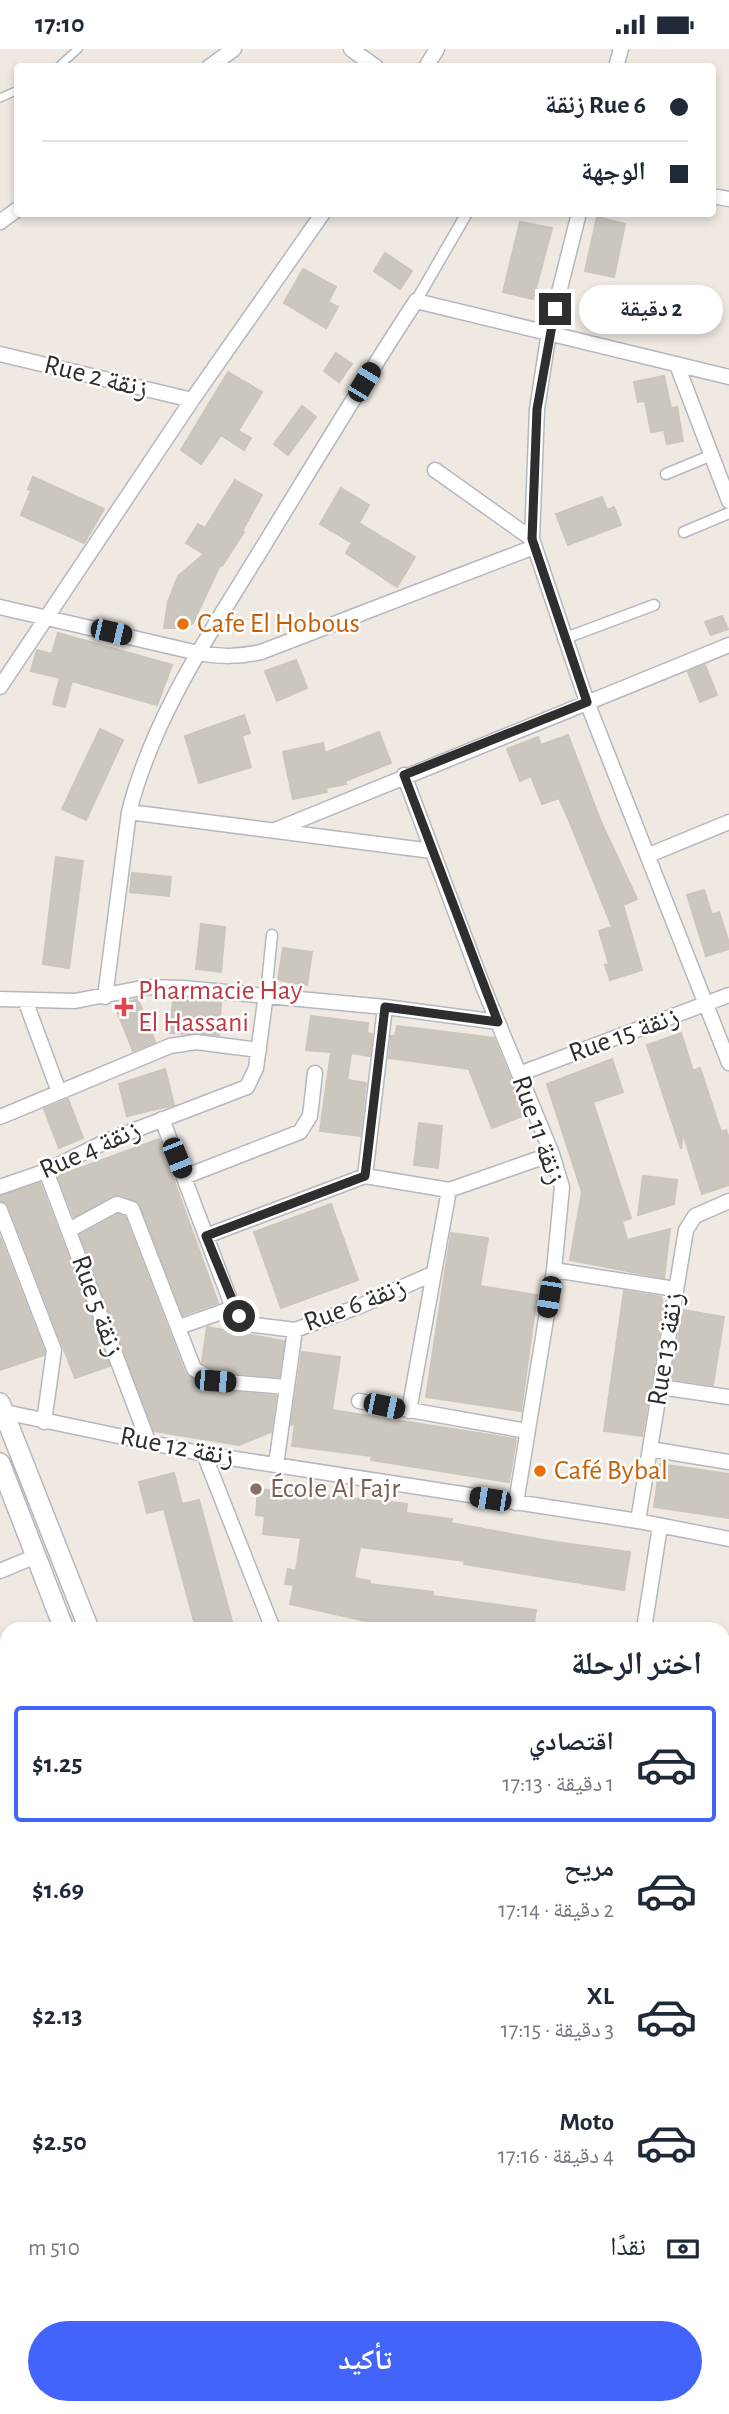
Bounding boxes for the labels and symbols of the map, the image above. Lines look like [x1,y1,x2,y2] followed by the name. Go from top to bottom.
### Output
[580,285,723,333] callout: 2 دقيقة
[539,293,571,325] route end
[41,351,151,403] street label: Rue 2 زنقة
[345,359,384,405] car
[197,610,360,638] place label: Cafe El Hobous
[175,616,191,632] marker: Cafe El Hobous
[89,617,134,647] car
[138,977,302,1037] place label: Pharmacie Hay El Hassani
[116,999,132,1015] marker: Pharmacie Hay El Hassani
[565,1002,683,1068] street label: Rue 15 زنقة
[506,1072,570,1188] street label: Rue 11 زنقة
[35,1115,145,1185] street label: Rue 4 زنقة
[160,1135,195,1181] car
[66,1252,128,1360] street label: Rue 5 زنقة
[300,1273,410,1337] street label: Rue 6 زنقة
[536,1275,563,1319] car
[643,1290,689,1408] street label: Rue 13 زنقة
[223,1300,255,1332] route start
[194,1369,237,1393] car
[362,1391,407,1421] car
[118,1422,236,1472] street label: Rue 12 زنقة
[554,1457,668,1485] place label: Café Bybal
[532,1463,548,1479] marker: Café Bybal
[270,1472,400,1503] place label: École Al Fajr
[248,1481,264,1497] marker: École Al Fajr
[468,1485,513,1513] car

